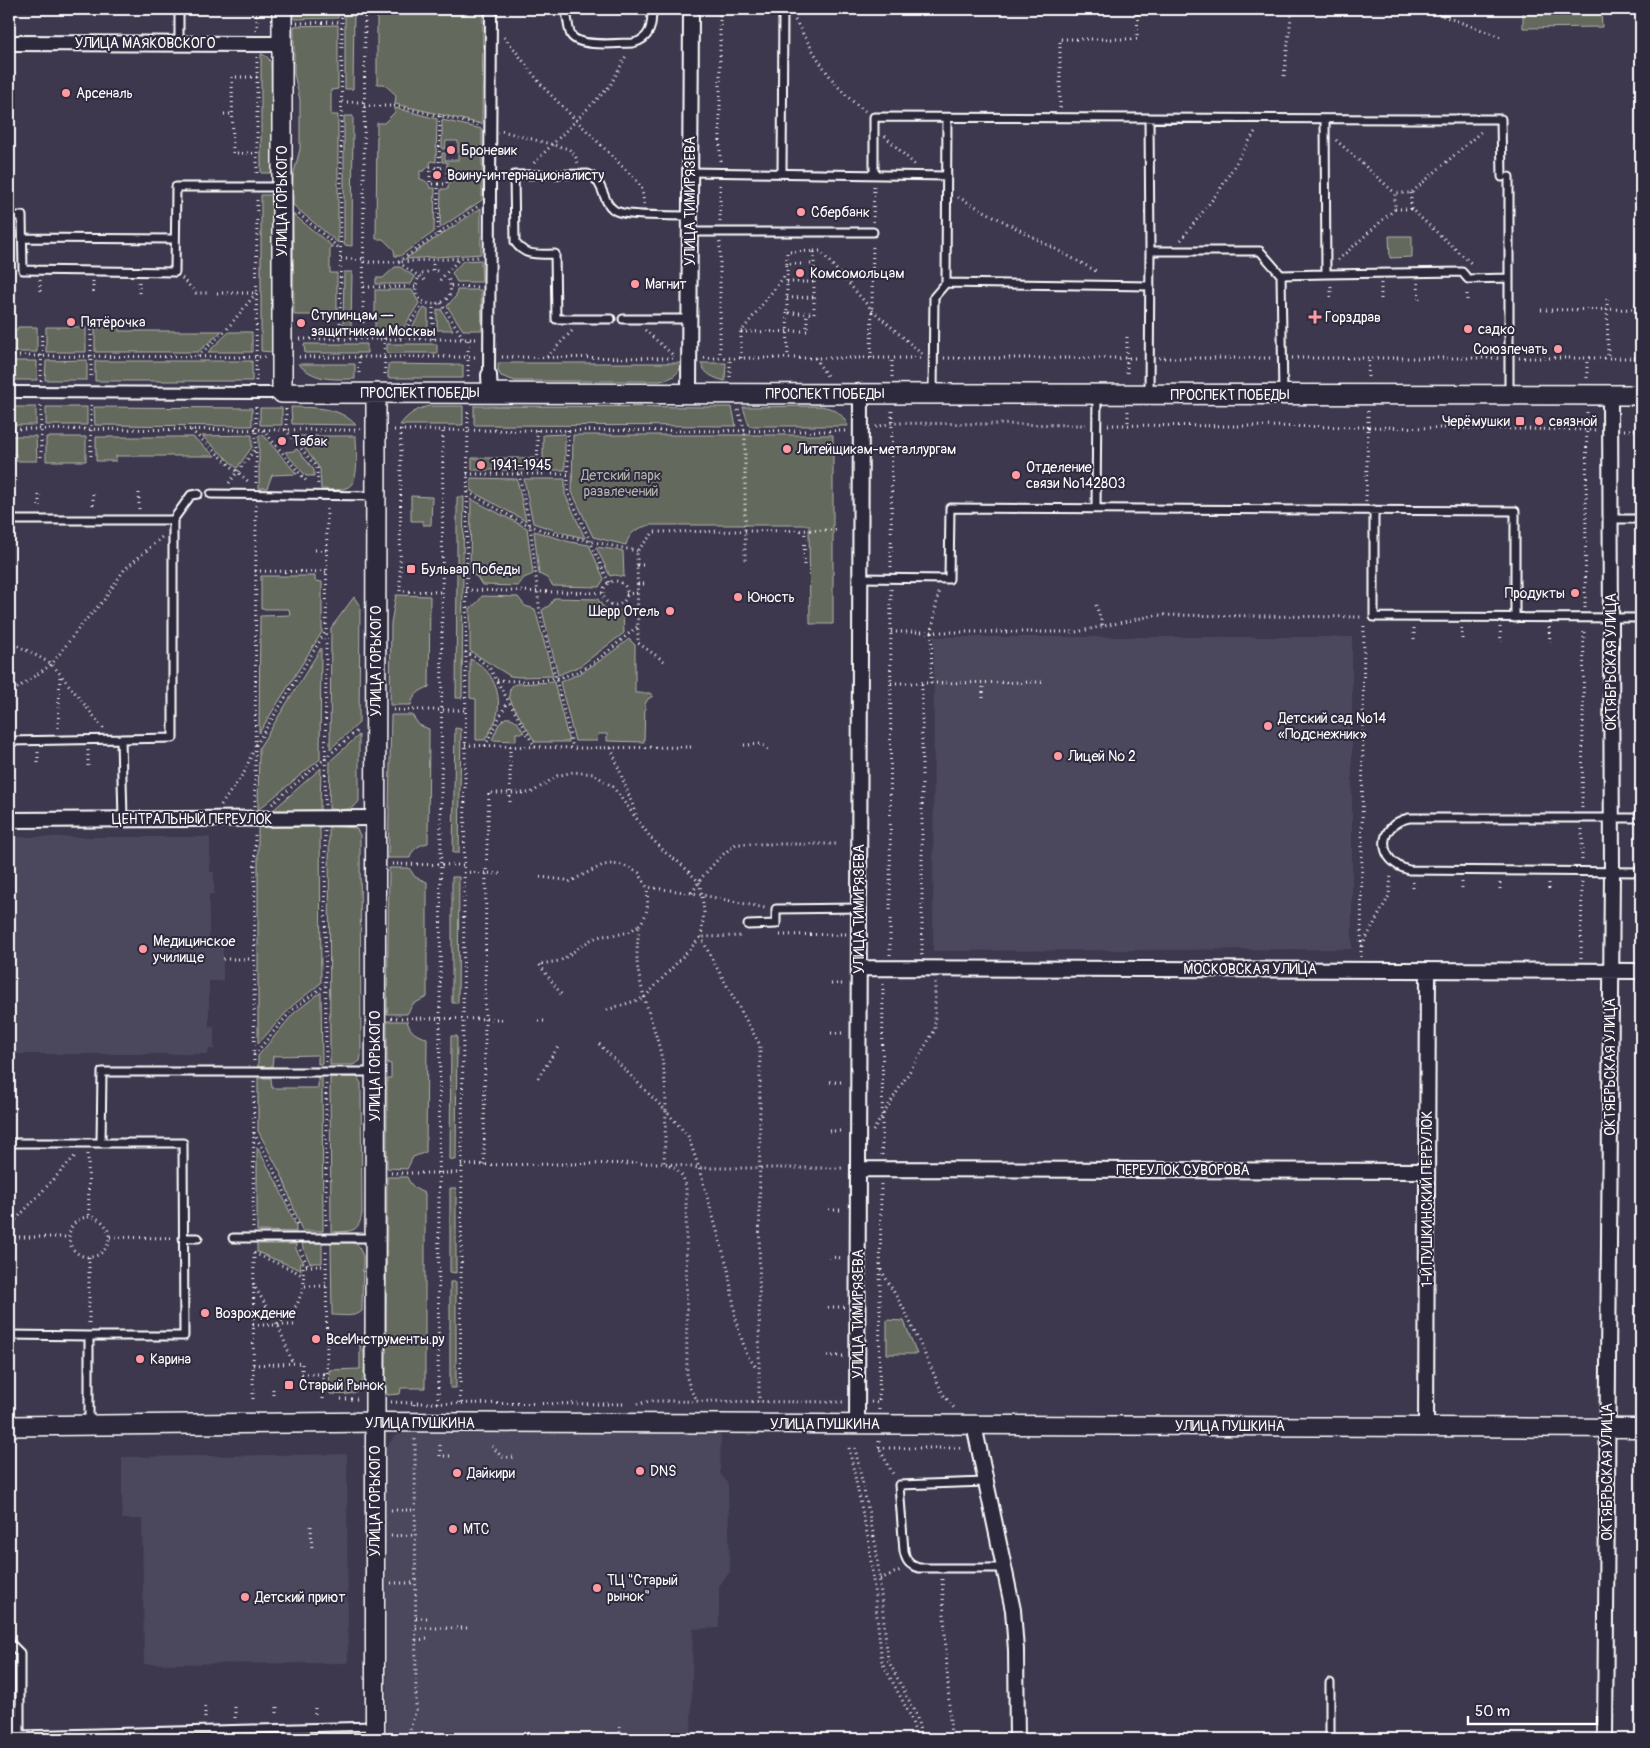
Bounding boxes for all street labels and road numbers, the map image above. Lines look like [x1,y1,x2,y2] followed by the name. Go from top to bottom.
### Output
[75,35,215,52] street label: УЛИЦА МАЯКОВСКОГО
[682,136,699,266] street label: УЛИЦА ТИМИРЯЗЕВА
[274,146,291,256] street label: УЛИЦА ГОРЬКОГО
[361,385,479,402] street label: ПРОСПЕКТ ПОБЕДЫ
[766,386,884,403] street label: ПРОСПЕКТ ПОБЕДЫ
[1171,387,1289,404] street label: ПРОСПЕКТ ПОБЕДЫ
[1603,593,1620,731] street label: ОКТЯБРЬСКАЯ УЛИЦА
[368,606,385,716] street label: УЛИЦА ГОРЬКОГО
[112,811,272,828] street label: ЦЕНТРАЛЬНЫЙ ПЕРЕУЛОК
[851,844,868,974] street label: УЛИЦА ТИМИРЯЗЕВА
[1183,961,1317,978] street label: МОСКОВСКАЯ УЛИЦА
[1602,998,1619,1136] street label: ОКТЯБРЬСКАЯ УЛИЦА
[367,1011,384,1121] street label: УЛИЦА ГОРЬКОГО
[1419,1111,1436,1287] street label: 1-Й ПУШКИНСКИЙ ПЕРЕУЛОК
[1116,1162,1250,1179] street label: ПЕРЕУЛОК СУВОРОВА
[850,1249,867,1379] street label: УЛИЦА ТИМИРЯЗЕВА
[1599,1403,1616,1541] street label: ОКТЯБРЬСКАЯ УЛИЦА
[365,1415,475,1432] street label: УЛИЦА ПУШКИНА
[770,1416,880,1433] street label: УЛИЦА ПУШКИНА
[1175,1418,1285,1435] street label: УЛИЦА ПУШКИНА
[367,1446,384,1556] street label: УЛИЦА ГОРЬКОГО

